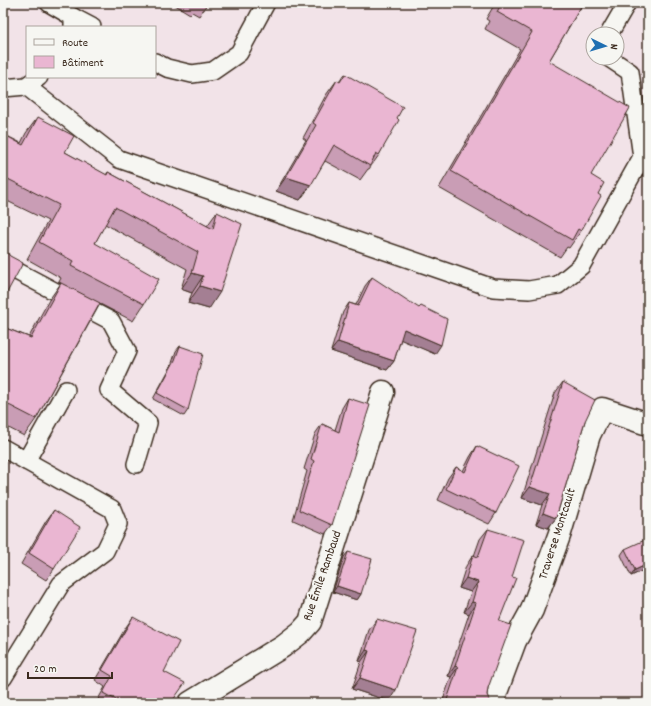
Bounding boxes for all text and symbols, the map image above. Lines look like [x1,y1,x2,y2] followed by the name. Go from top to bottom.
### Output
[26,26,156,78] legend
[585,26,625,66] north arrow
[62,35,88,52] text: Route
[605,43,621,51] text: N
[62,55,104,72] text: Bâtiment
[534,486,582,582] street label: Traverse Montcault
[299,528,347,624] street label: Rue Émile Rambaud
[28,654,112,680] scale bar
[34,661,57,678] text: 20 m

